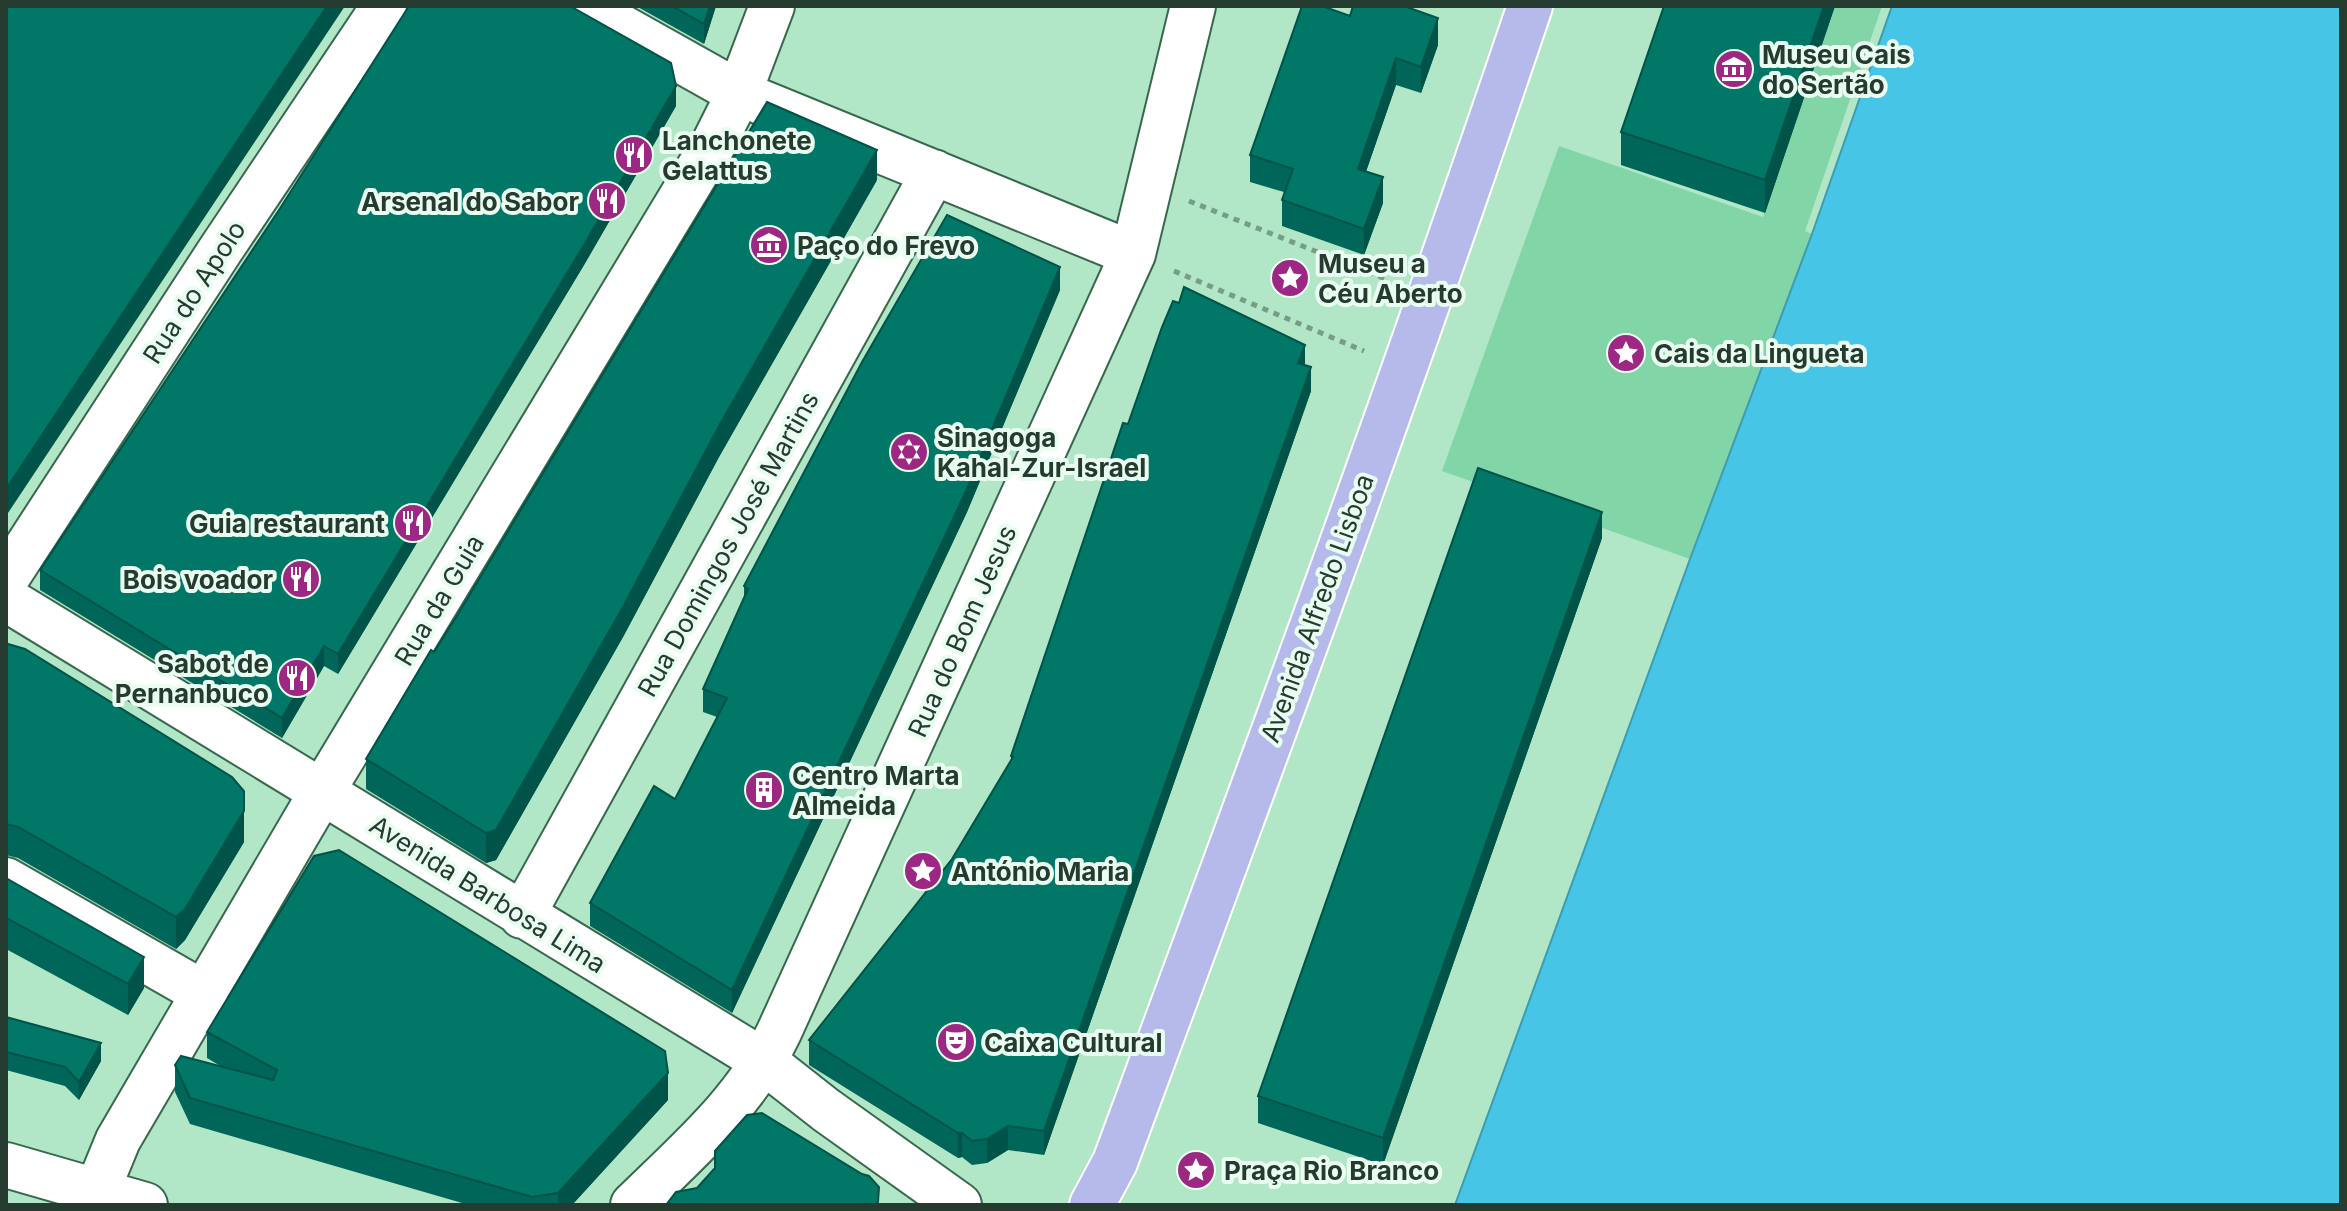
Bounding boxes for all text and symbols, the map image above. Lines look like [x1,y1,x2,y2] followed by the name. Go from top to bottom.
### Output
[1762,39,1911,100] place label: Museu Cais do Sertão
[1713,48,1755,90] museum icon: Museu Cais do Sertão
[662,125,812,186] place label: Lanchonete Gelattus
[613,134,655,176] restaurant icon: Lanchonete Gelattus
[586,180,628,222] restaurant icon: Arsenal do Sabor
[361,186,579,217] place label: Arsenal do Sabor
[136,215,252,369] street label: Rua do Apolo
[748,224,790,266] museum icon: Paço do Frevo
[797,230,975,261] place label: Paço do Frevo
[1318,248,1463,309] place label: Museu a Céu Aberto
[1269,257,1311,299] place icon: Museu a Céu Aberto
[1605,332,1647,374] place icon: Cais da Lingueta
[1654,338,1865,369] place label: Cais da Lingueta
[631,386,825,702] street label: Rua Domingos José Martins
[937,422,1146,483] place label: Sinagoga Kahal-Zur-Israel
[888,431,930,473] synagogue icon: Sinagoga Kahal-Zur-Israel
[1254,470,1380,746] street label: Avenida Alfredo Lisboa
[392,502,434,544] restaurant icon: Guia restaurant
[189,508,385,539] place label: Guia restaurant
[901,520,1023,742] street label: Rua do Bom Jesus
[388,529,490,671] street label: Rua da Guia
[280,558,322,600] restaurant icon: Bois voador
[123,564,273,595] place label: Bois voador
[115,648,269,709] place label: Sabot de Pernanbuco
[276,657,318,699] restaurant icon: Sabot de Pernanbuco
[792,760,960,821] place label: Centro Marta Almeida
[743,769,785,811] building icon: Centro Marta Almeida
[364,809,612,979] street label: Avenida Barbosa Lima
[902,850,944,892] place icon: António Maria
[951,856,1129,887] place label: António Maria
[935,1021,977,1063] theatre icon: Caixa Cultural
[984,1027,1163,1058] place label: Caixa Cultural
[1175,1149,1217,1191] place icon: Praça Rio Branco
[1224,1155,1439,1186] place label: Praça Rio Branco

